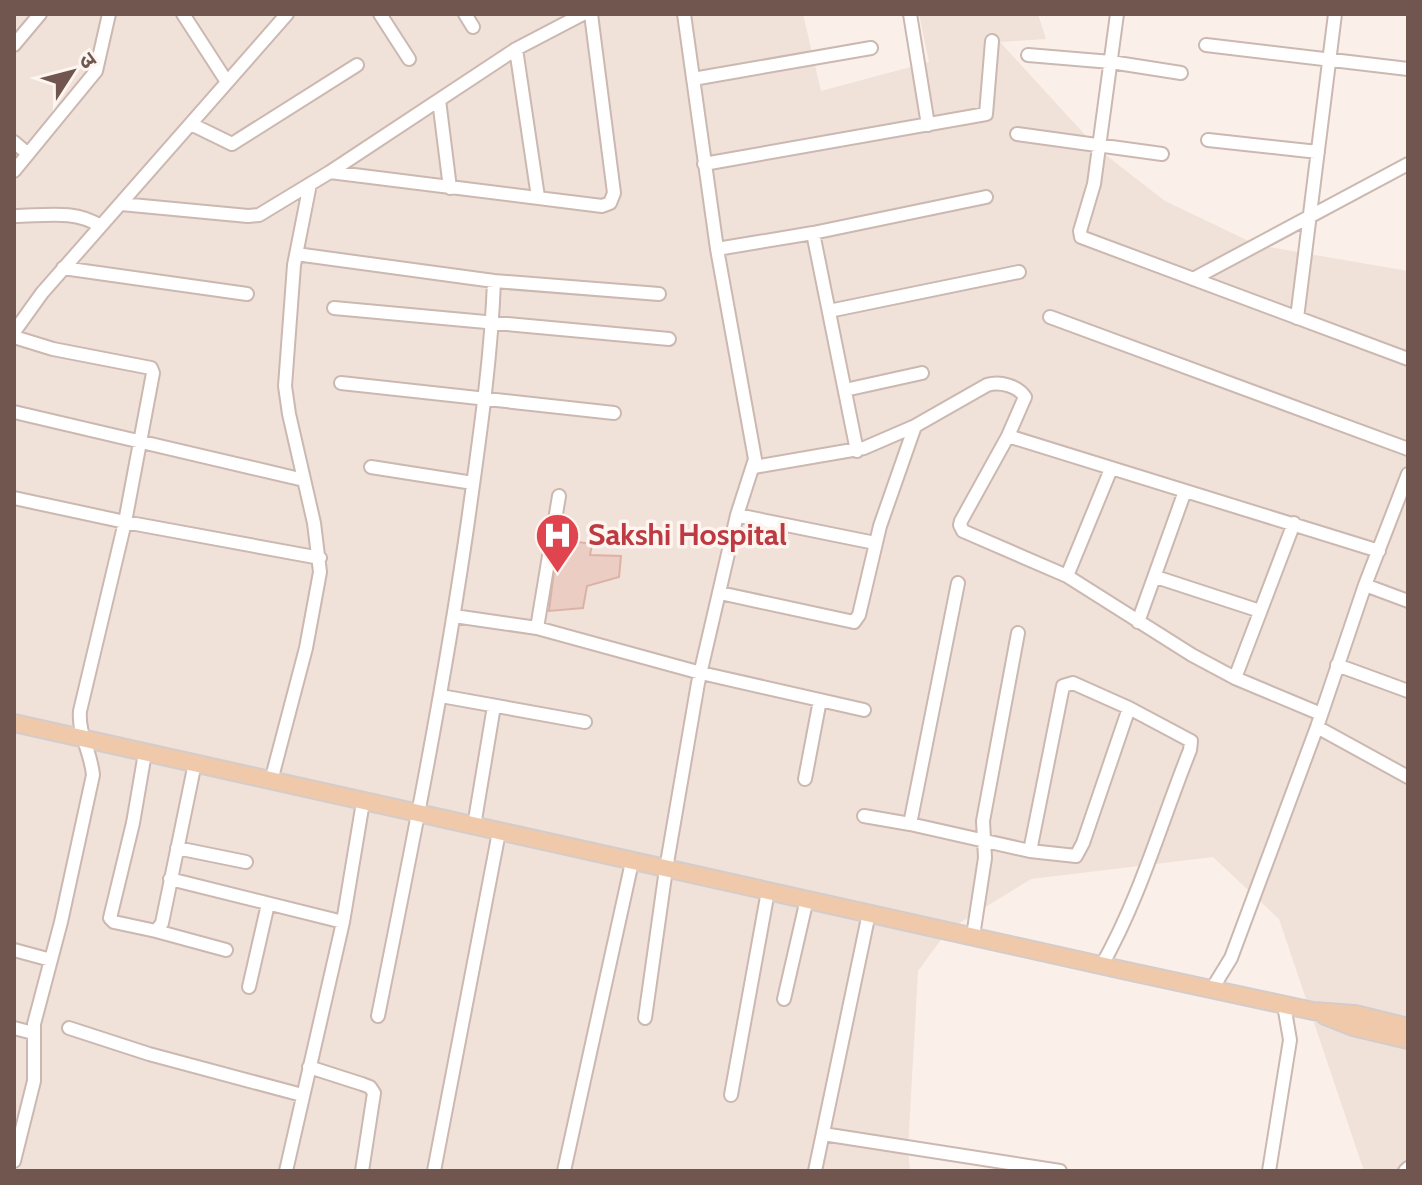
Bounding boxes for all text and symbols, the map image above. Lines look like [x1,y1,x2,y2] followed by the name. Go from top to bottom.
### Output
[32,32,112,112] north arrow
[73,47,103,75] text: उ
[533,511,581,574] hospital icon: Sakshi Hospital
[588,516,787,553] place label: Sakshi Hospital

